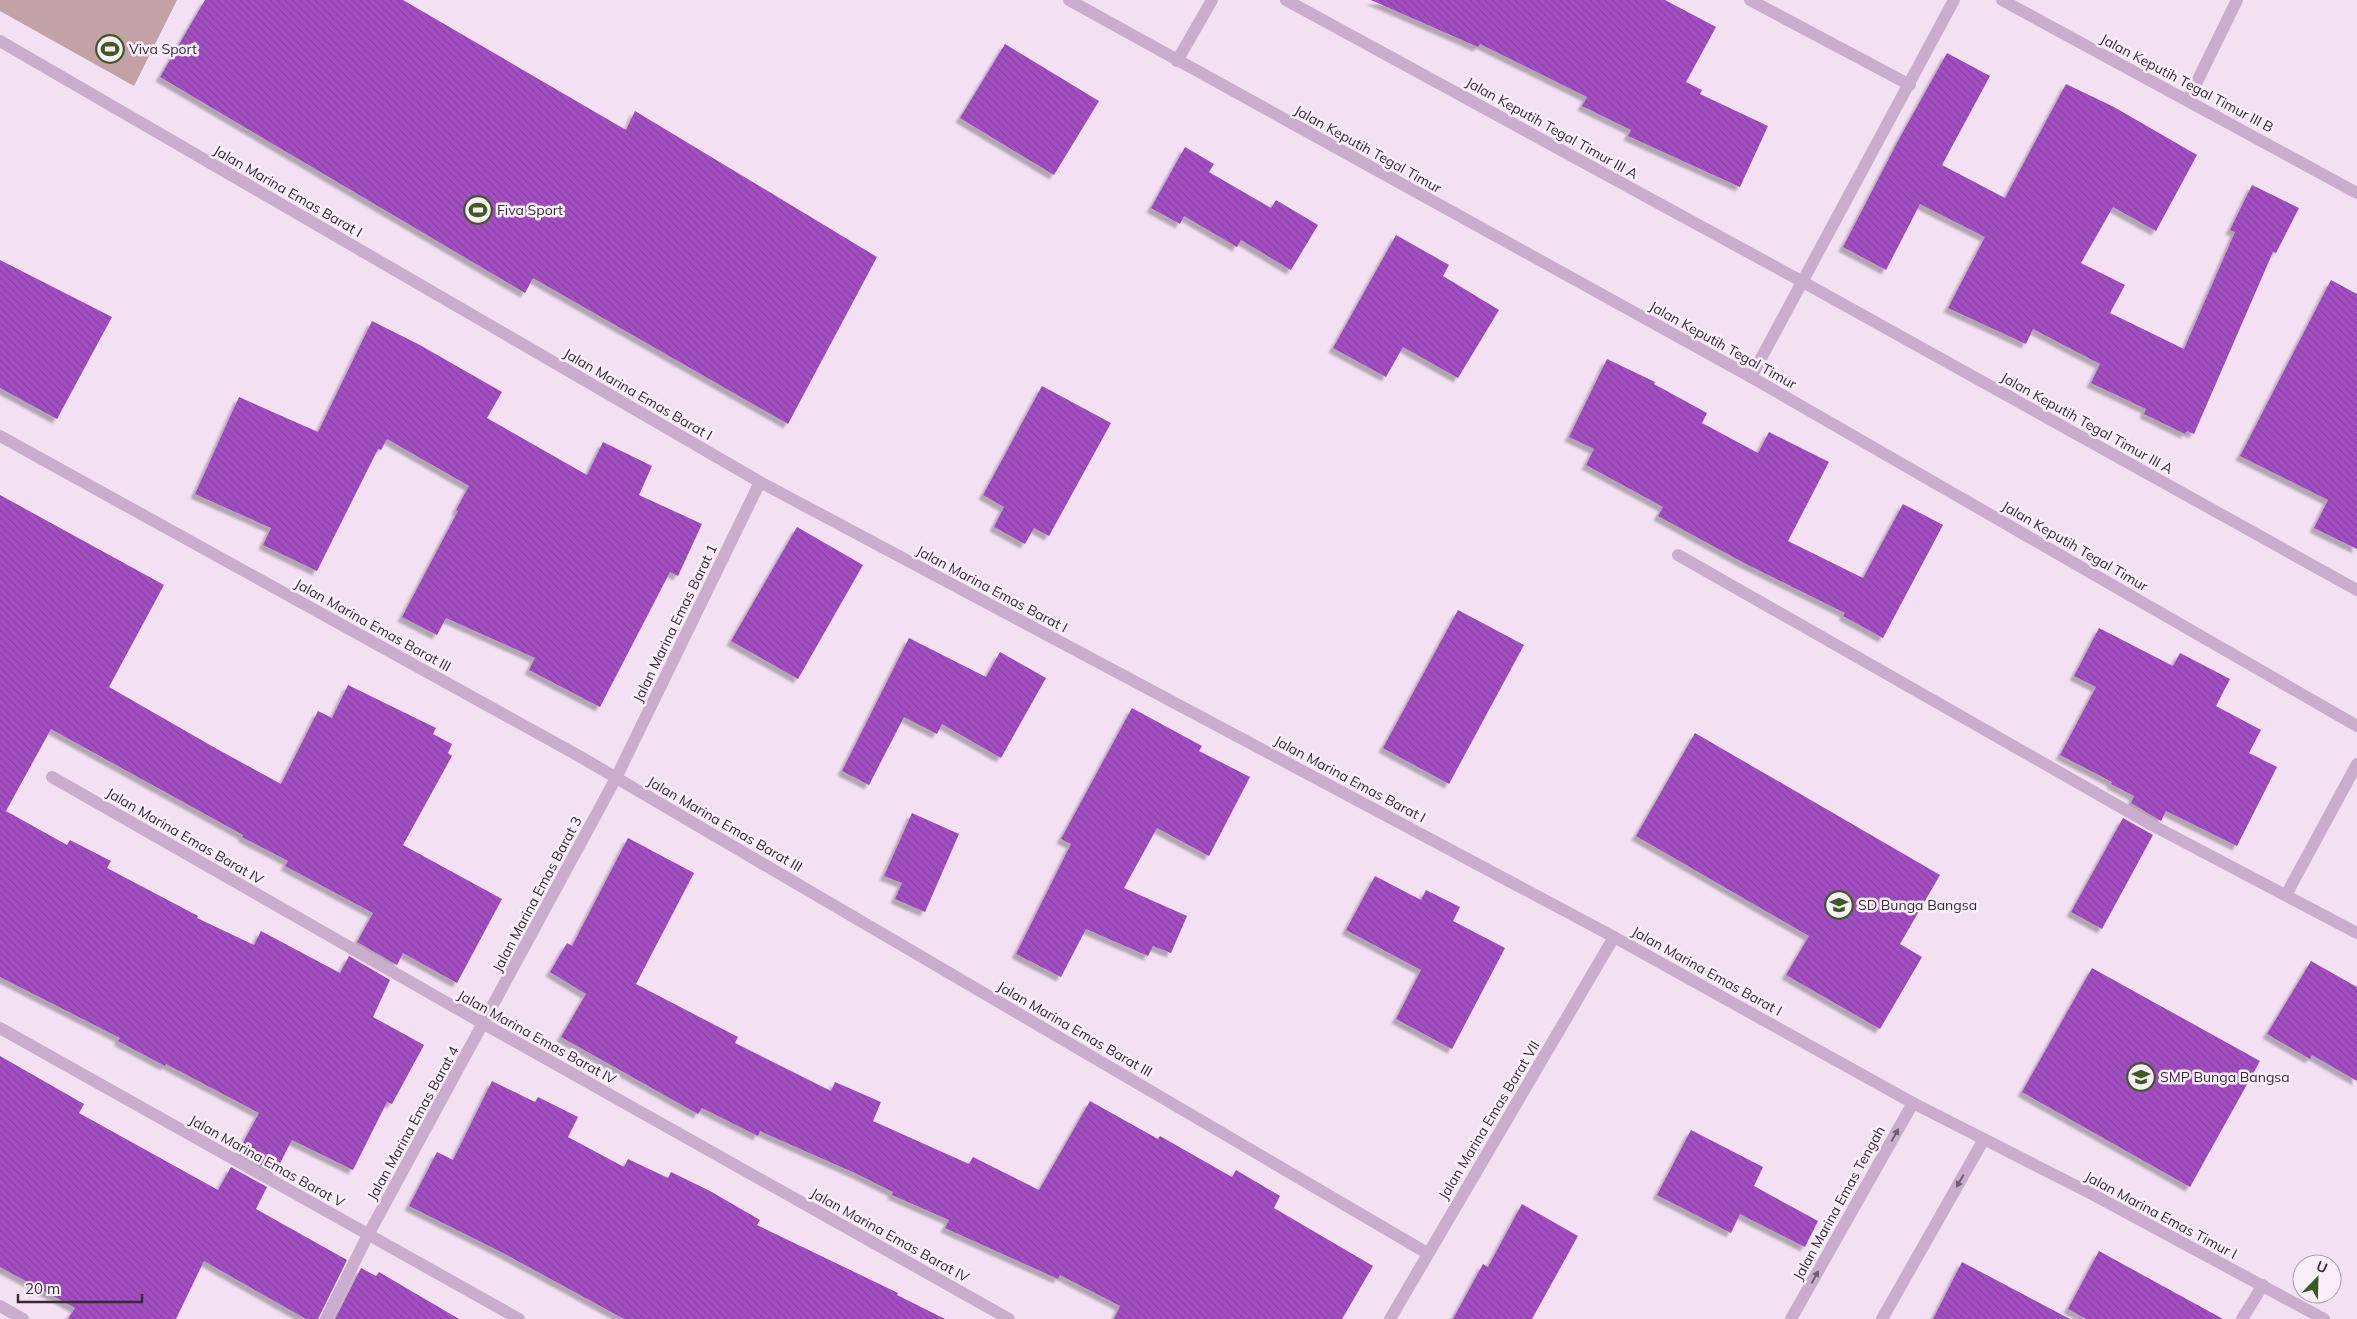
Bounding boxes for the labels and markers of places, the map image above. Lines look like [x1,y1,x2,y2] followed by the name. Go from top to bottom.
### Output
[95,34,125,64] sports icon: Viva Sport
[129,40,197,58] place label: Viva Sport
[463,195,493,225] sports icon: Fiva Sport
[497,201,563,219] place label: Fiva Sport
[1824,890,1854,920] school or university icon: SD Bunga Bangsa
[1858,896,1977,914] place label: SD Bunga Bangsa
[2126,1062,2156,1092] school or university icon: SMP Bunga Bangsa
[2160,1068,2290,1086] place label: SMP Bunga Bangsa

